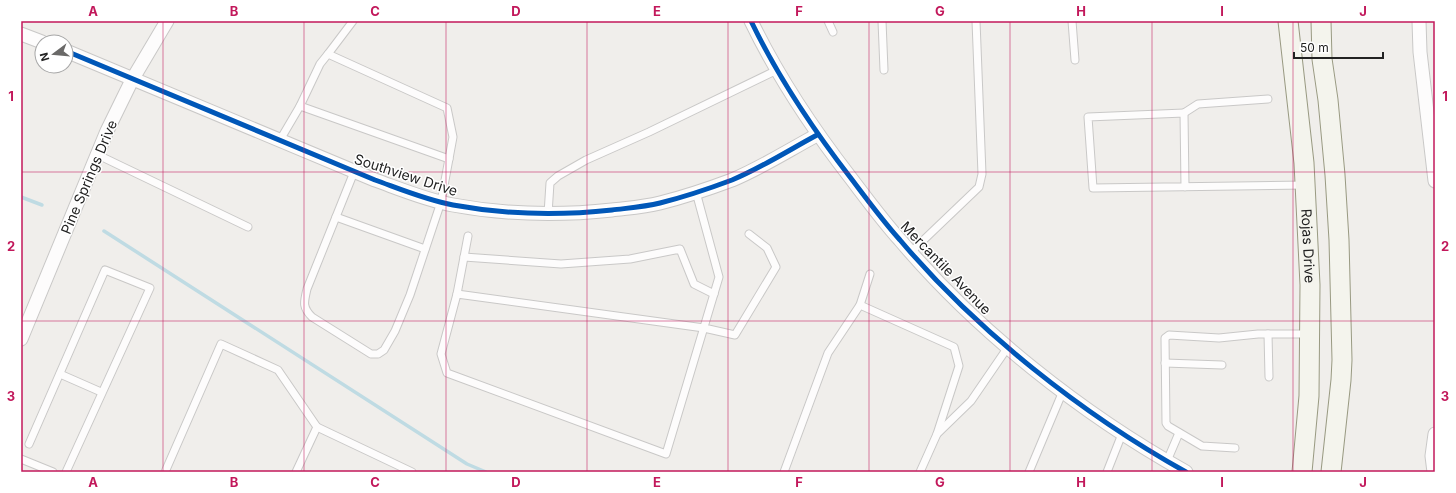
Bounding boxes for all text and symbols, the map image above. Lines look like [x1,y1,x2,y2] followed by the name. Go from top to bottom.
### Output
[88,3,98,19] text: A
[230,3,239,19] text: B
[370,3,380,19] text: C
[511,3,521,19] text: D
[653,3,661,19] text: E
[795,3,803,19] text: F
[935,3,945,19] text: G
[1076,3,1086,19] text: H
[1220,3,1224,19] text: I
[1359,3,1367,19] text: J
[34,34,74,74] north arrow
[1294,34,1383,60] scale bar
[1300,40,1329,55] text: 50 m
[37,51,52,63] text: N
[8,88,14,104] text: 1
[1442,88,1448,104] text: 1
[57,117,120,236] street label: Pine Springs Drive
[352,150,460,199] street label: Southview Drive
[1298,208,1319,284] street label: Rojas Drive
[898,218,995,318] street label: Mercantile Avenue
[7,238,15,254] text: 2
[1441,238,1449,254] text: 2
[7,388,15,404] text: 3
[1441,388,1449,404] text: 3
[88,474,98,490] text: A
[230,474,239,490] text: B
[370,474,380,490] text: C
[511,474,521,490] text: D
[653,474,661,490] text: E
[795,474,803,490] text: F
[935,474,945,490] text: G
[1076,474,1086,490] text: H
[1220,474,1224,490] text: I
[1359,474,1367,490] text: J

